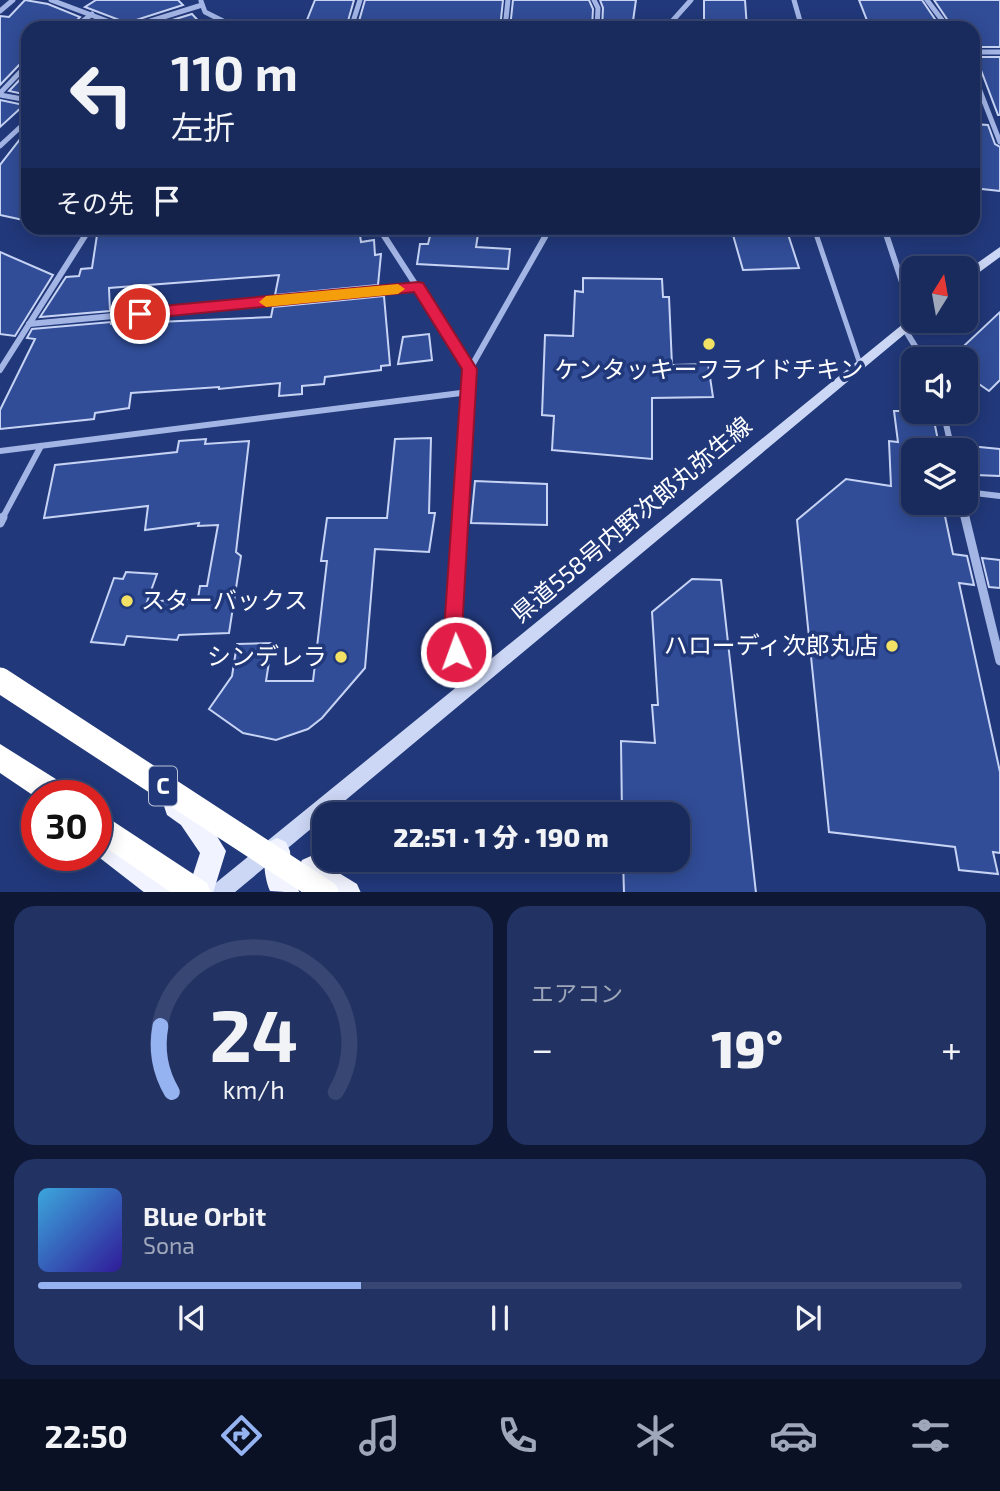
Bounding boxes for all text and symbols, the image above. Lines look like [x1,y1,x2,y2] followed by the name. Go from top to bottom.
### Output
[171,42,298,101] text: 110 m
[56,49,147,140] icon: left
[171,107,235,145] text: 左折
[148,182,186,220] icon: arrive
[56,187,134,218] text: その先
[901,256,978,332] north arrow
[901,256,978,515] map controls
[110,284,170,344] pin
[121,295,159,333] icon: arrive
[701,336,717,352] marker: ケンタッキーフライドチキン
[901,347,978,424] button: sound
[554,354,864,383] place label: ケンタッキーフライドチキン
[505,410,757,628] street label: 県道558号内野次郎丸弥生線
[901,438,978,515] button: layers
[141,585,308,614] place label: スターバックス
[119,593,135,609] marker: スターバックス
[419,615,493,689] position arrow
[664,630,878,659] place label: ハローディ次郎丸店
[884,638,900,654] marker: ハローディ次郎丸店
[207,641,327,670] place label: シンデレラ
[333,649,349,665] marker: シンデレラ
[149,766,177,806] road number: C
[21,780,112,871] speed limit sign: 30
[393,821,609,852] text: 22:51 · 1 分 · 190 m
[531,979,623,1007] text: エアコン
[209,989,298,1077] text: 24
[711,1016,783,1078] text: 19°
[531,1025,553,1071] text: −
[941,1025,962,1071] text: +
[222,1073,285,1103] text: km/h
[143,1200,266,1231] text: Blue Orbit
[143,1231,195,1259] text: Sona
[173,1299,211,1337] icon: previous
[481,1299,519,1337] icon: pause
[789,1299,827,1337] icon: next
[217,1411,266,1460] icon: directions
[355,1411,404,1460] icon: music
[493,1411,542,1460] icon: phone
[631,1411,680,1460] icon: climate
[769,1411,818,1460] icon: car
[906,1411,955,1460] icon: filters
[44,1416,128,1454] text: 22:50

